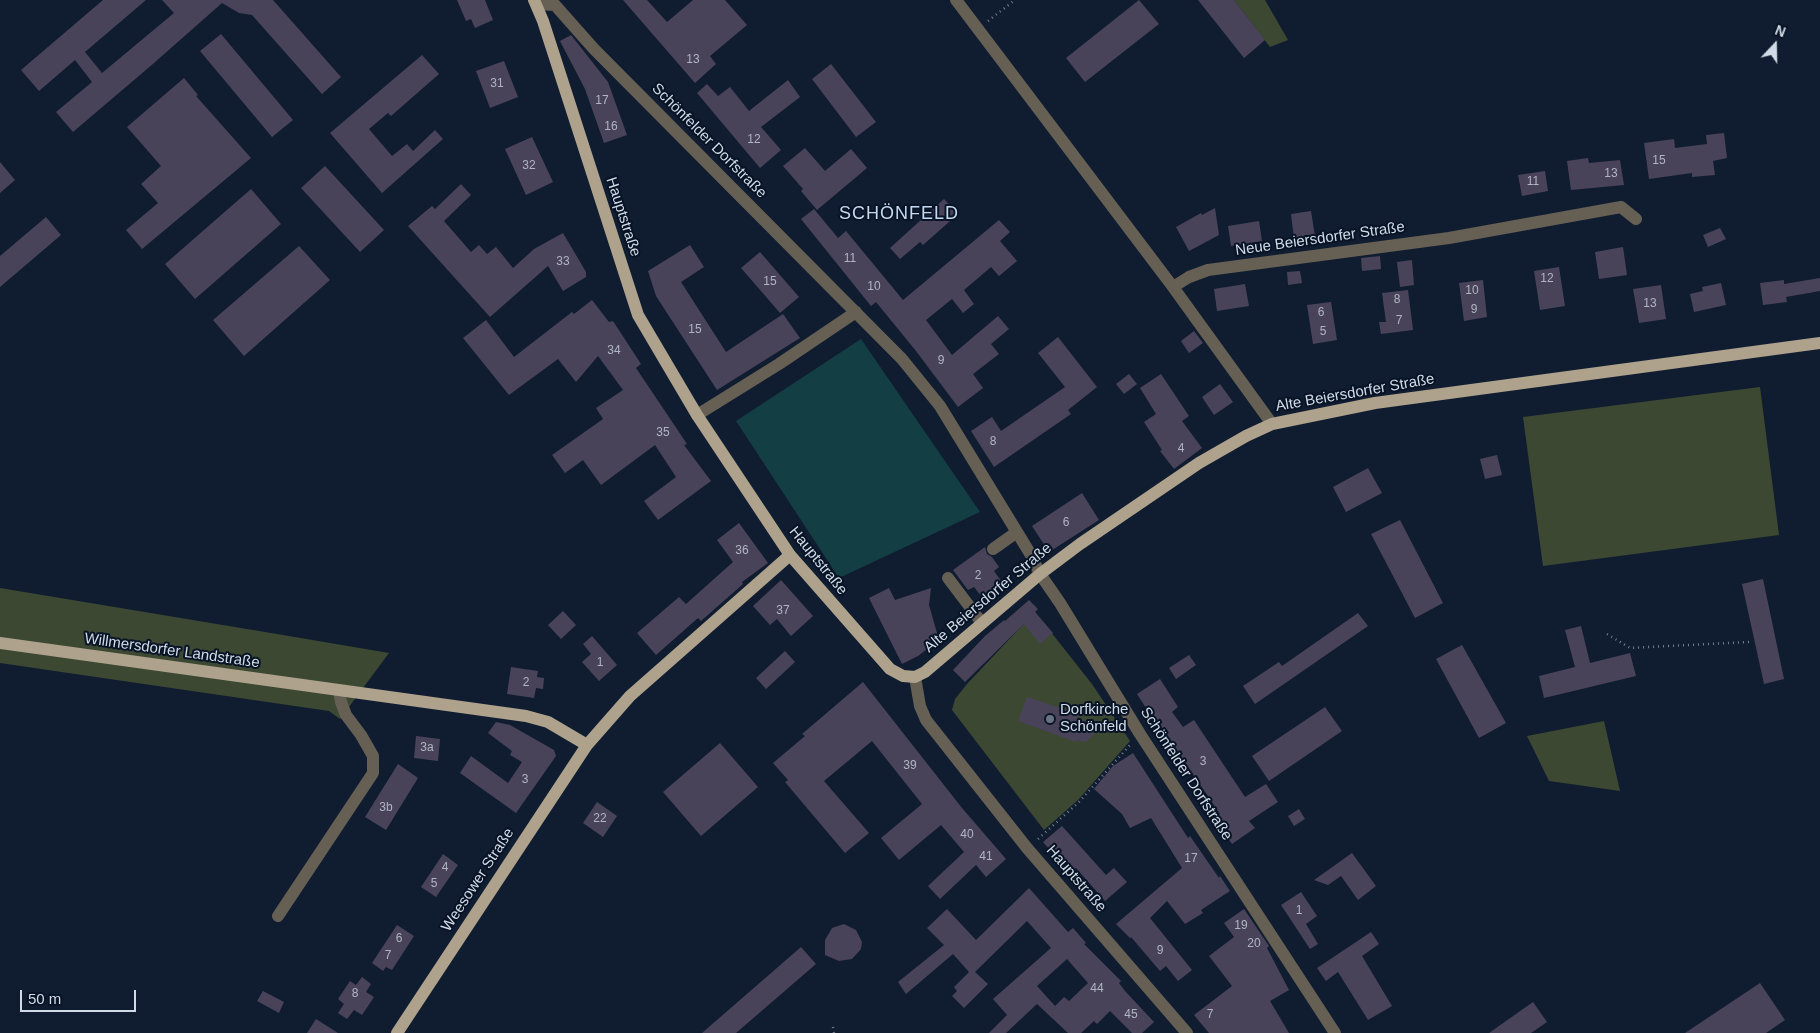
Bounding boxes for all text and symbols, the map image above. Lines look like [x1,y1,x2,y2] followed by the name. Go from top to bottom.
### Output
[1750,20,1800,70] north arrow
[1773,22,1788,40] text: N
[686,53,700,67] house number: 13
[490,77,504,91] house number: 31
[648,80,770,202] street label: Schönfelder Dorfstraße
[595,94,609,108] house number: 17
[604,120,618,134] house number: 16
[747,133,761,147] house number: 12
[1652,154,1666,168] house number: 15
[522,159,536,173] house number: 32
[1604,167,1618,181] house number: 13
[602,175,644,259] street label: Hauptstraße
[1527,175,1539,189] house number: 11
[838,203,960,225] district label: SCHÖNFELD
[1234,218,1406,260] street label: Neue Beiersdorfer Straße
[844,252,856,266] house number: 11
[556,255,570,269] house number: 33
[1540,272,1554,286] house number: 12
[763,275,777,289] house number: 15
[867,280,881,294] house number: 10
[1465,284,1479,298] house number: 10
[1394,293,1400,307] house number: 8
[1643,297,1657,311] house number: 13
[1471,303,1477,317] house number: 9
[1318,306,1324,320] house number: 6
[1396,314,1402,328] house number: 7
[688,323,702,337] house number: 15
[1320,325,1326,339] house number: 5
[607,344,621,358] house number: 34
[938,354,944,368] house number: 9
[1274,370,1436,416] street label: Alte Beiersdorfer Straße
[656,426,670,440] house number: 35
[990,435,996,449] house number: 8
[1178,442,1184,456] house number: 4
[1063,516,1069,530] house number: 6
[785,523,851,599] street label: Hauptstraße
[921,539,1055,657] street label: Alte Beiersdorfer Straße
[735,544,749,558] house number: 36
[975,569,981,583] house number: 2
[776,604,790,618] house number: 37
[83,630,261,672] street label: Willmersdorfer Landstraße
[597,656,603,670] house number: 1
[523,676,529,690] house number: 2
[1060,701,1128,736] place label: Dorfkirche Schönfeld
[1136,704,1236,844] street label: Schönfelder Dorfstraße
[1044,713,1056,725] marker: Dorfkirche Schönfeld
[420,741,434,755] house number: 3a
[1200,755,1206,769] house number: 3
[903,759,917,773] house number: 39
[522,773,528,787] house number: 3
[379,801,393,815] house number: 3b
[593,812,607,826] house number: 22
[438,825,518,935] street label: Weesower Straße
[960,828,974,842] house number: 40
[1042,842,1110,916] street label: Hauptstraße
[979,850,993,864] house number: 41
[1184,852,1198,866] house number: 17
[442,861,448,875] house number: 4
[431,877,437,891] house number: 5
[1296,904,1302,918] house number: 1
[1234,919,1248,933] house number: 19
[396,932,402,946] house number: 6
[1247,937,1261,951] house number: 20
[1157,944,1163,958] house number: 9
[385,949,391,963] house number: 7
[22,980,139,1012] scale bar
[1090,982,1104,996] house number: 44
[352,987,358,1001] house number: 8
[28,990,61,1007] text: 50 m
[1124,1008,1138,1022] house number: 45
[1207,1008,1213,1022] house number: 7

